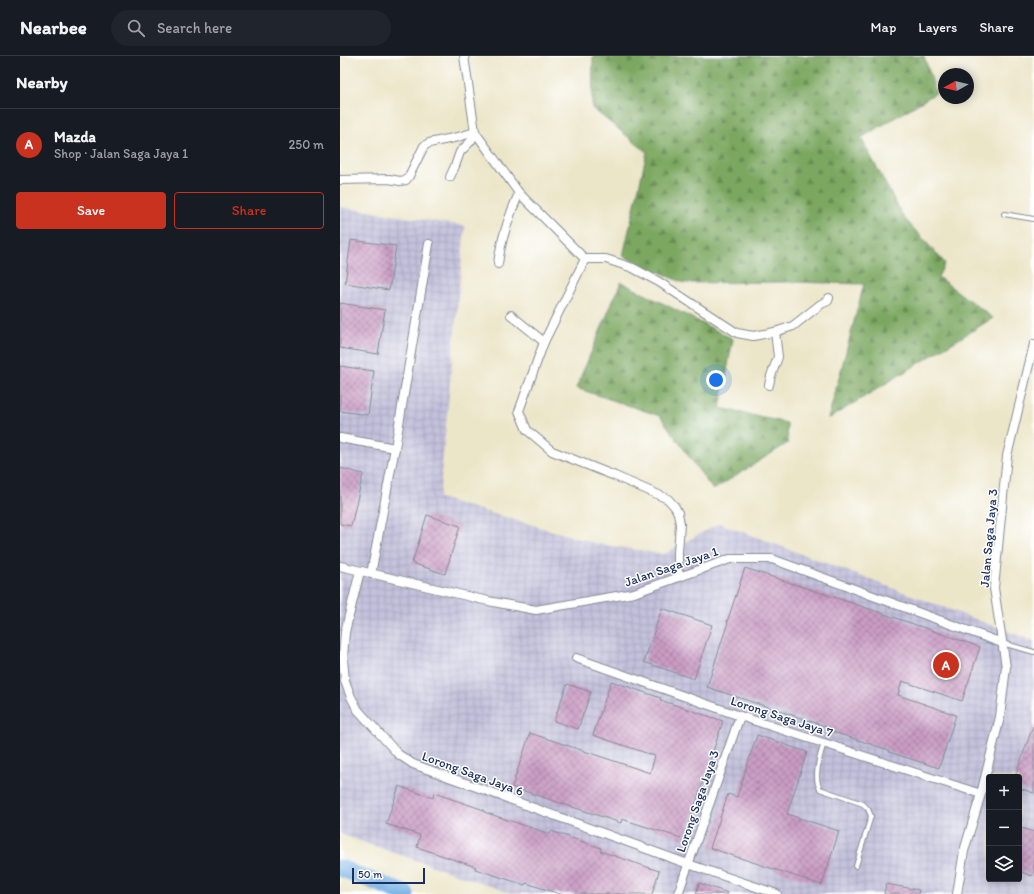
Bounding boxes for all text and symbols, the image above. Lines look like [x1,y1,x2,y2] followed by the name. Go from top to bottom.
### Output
[111,10,391,46] search box
[20,16,87,39] text: Nearbee
[125,17,147,39] icon: search
[157,19,232,37] text: Search here
[871,19,896,36] text: Map
[918,19,957,36] text: Layers
[979,19,1014,36] text: Share
[938,68,974,104] north arrow
[16,72,68,92] text: Nearby
[54,128,96,146] text: Mazda
[25,137,33,152] text: A
[288,137,324,152] text: 250 m
[54,146,188,161] text: Shop · Jalan Saga Jaya 1
[16,192,166,229] button: Save
[174,192,324,229] button: Share
[706,370,726,390] your location
[977,488,1000,588] street label: Jalan Saga Jaya 3
[623,543,720,589] street label: Jalan Saga Jaya 1
[933,650,959,680] pin: A
[729,693,835,740] street label: Lorong Saga Jaya 7
[420,748,526,799] street label: Lorong Saga Jaya 6
[673,748,722,854] street label: Lorong Saga Jaya 3
[986,774,1022,882] map controls
[986,774,1022,810] button: +
[986,810,1022,846] button: −
[986,846,1022,882] button: layers
[352,866,425,885] scale bar
[358,868,382,881] text: 50 m

